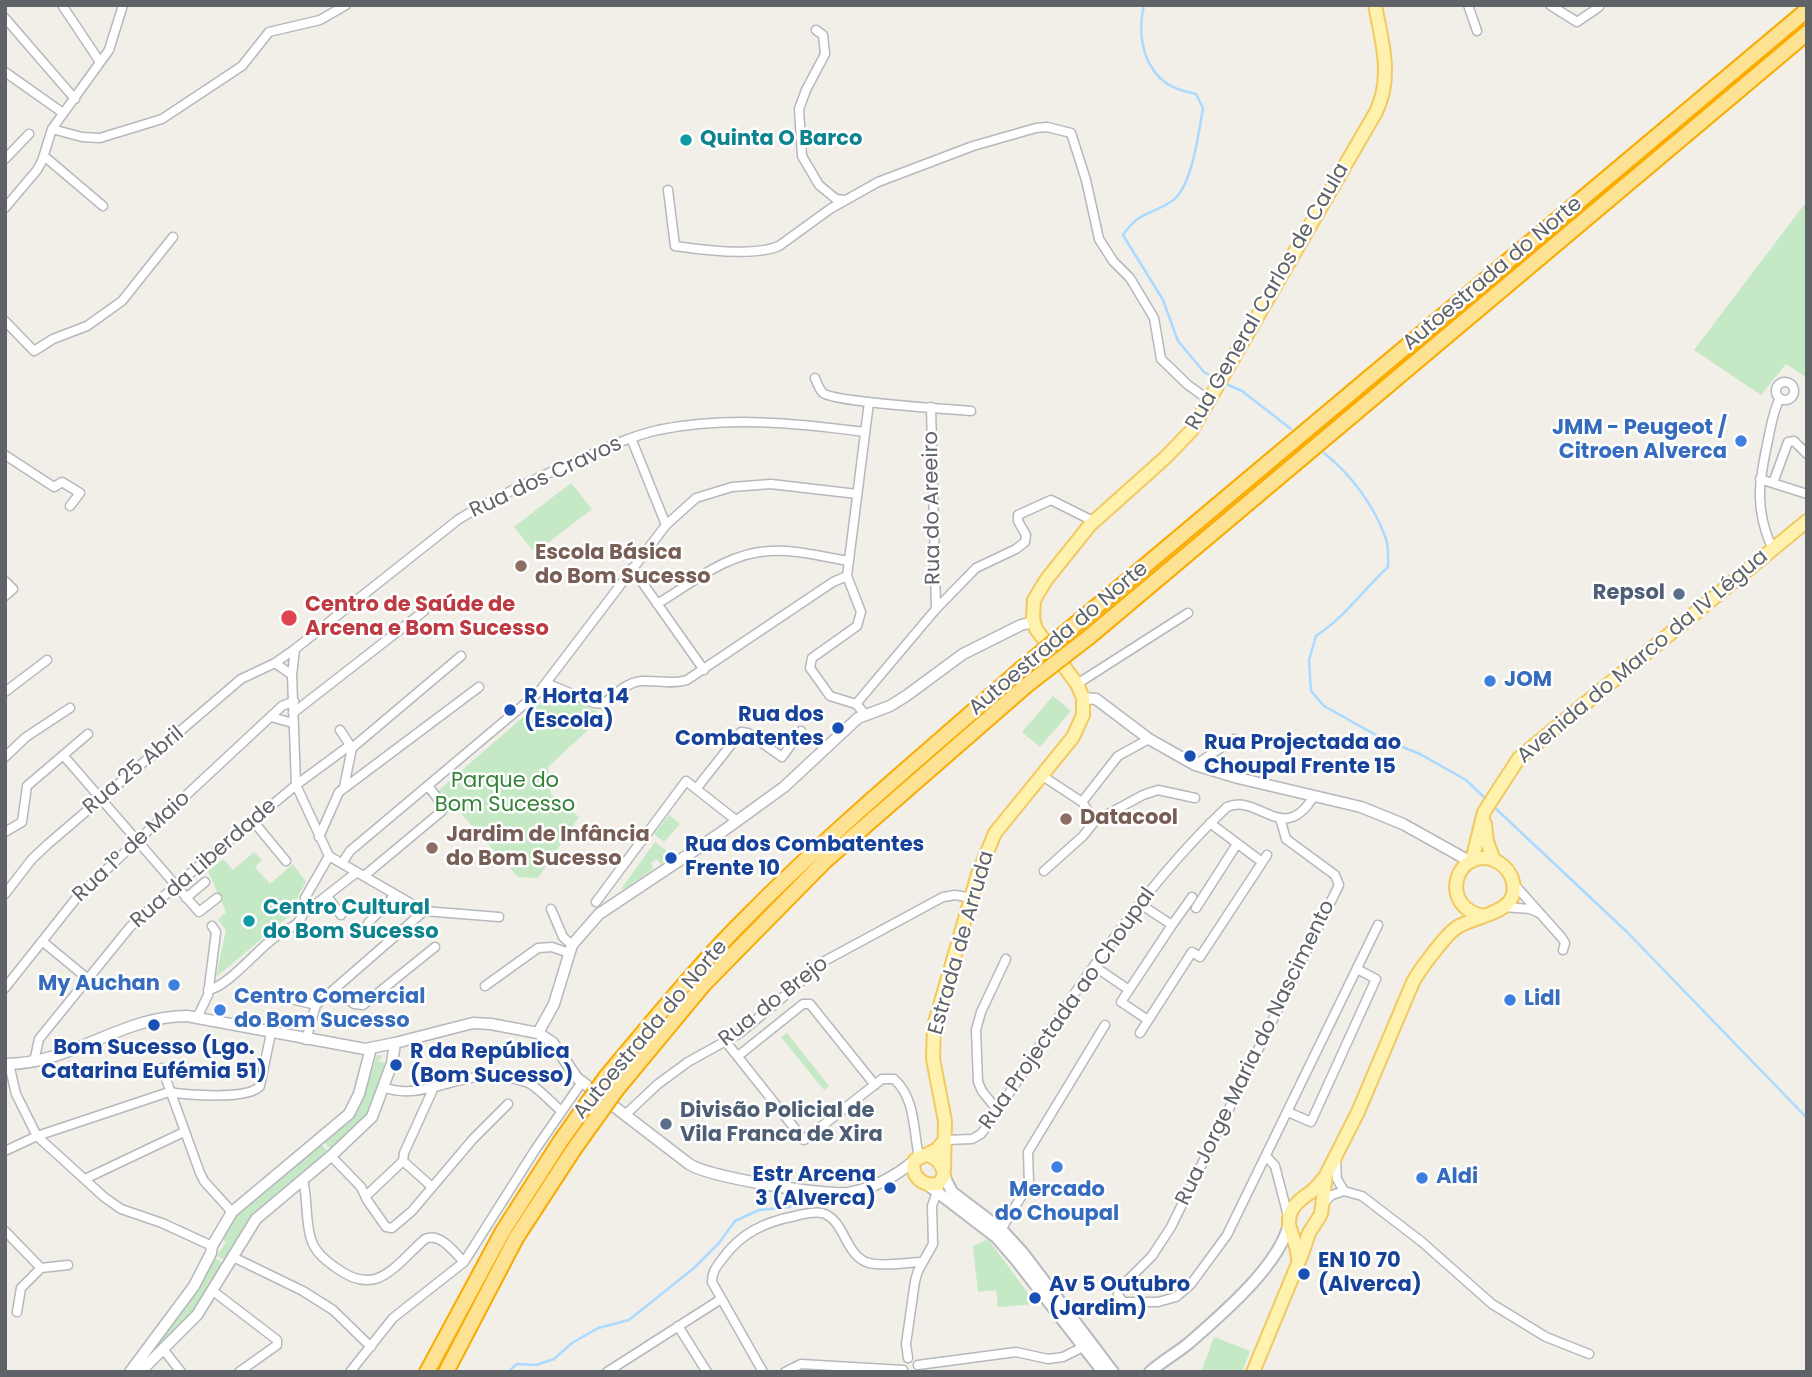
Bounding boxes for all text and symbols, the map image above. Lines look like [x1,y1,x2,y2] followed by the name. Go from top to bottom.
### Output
[700,127,862,153] place label: Quinta O Barco
[678,132,694,148] marker: Quinta O Barco
[1181,159,1355,435] street label: Rua General Carlos de Caula
[1398,192,1588,356] street label: Autoestrada do Norte
[1552,416,1727,466] place label: JMM - Peugeot / Citroen Alverca
[919,431,947,585] street label: Rua do Areeiro
[466,432,626,524] street label: Rua dos Cravos
[1733,433,1749,449] marker: JMM - Peugeot / Citroen Alverca
[535,541,711,591] place label: Escola Básica do Bom Sucesso
[1512,545,1774,769] street label: Avenida do Marco da IV Légua
[964,557,1154,721] street label: Autoestrada do Norte
[513,558,529,574] marker: Escola Básica do Bom Sucesso
[1593,581,1665,607] place label: Repsol
[1671,586,1687,602] marker: Repsol
[305,593,549,643] place label: Centro de Saúde de Arcena e Bom Sucesso
[279,608,299,628] marker: Centro de Saúde de Arcena e Bom Sucesso
[1504,668,1552,694] place label: JOM
[1482,673,1498,689] marker: JOM
[524,685,629,735] place label: R Horta 14 (Escola)
[502,702,518,718] marker: R Horta 14 (Escola)
[675,703,824,753] place label: Rua dos Combatentes
[830,720,846,736] marker: Rua dos Combatentes
[79,722,189,820] street label: Rua 25 Abril
[1204,731,1401,781] place label: Rua Projectada ao Choupal Frente 15
[1182,748,1198,764] marker: Rua Projectada ao Choupal Frente 15
[435,769,575,819] park label: Parque do Bom Sucesso
[68,786,196,908] street label: Rua 1º de Maio
[126,794,282,934] street label: Rua da Liberdade
[1080,806,1178,832] place label: Datacool
[1058,811,1074,827] marker: Datacool
[446,823,650,873] place label: Jardim de Infância do Bom Sucesso
[685,833,924,883] place label: Rua dos Combatentes Frente 10
[424,840,440,856] marker: Jardim de Infância do Bom Sucesso
[924,848,1000,1038] street label: Estrada de Arruda
[663,850,679,866] marker: Rua dos Combatentes Frente 10
[975,883,1161,1135] street label: Rua Projectada ao Choupal
[263,896,439,946] place label: Centro Cultural do Bom Sucesso
[1171,896,1341,1210] street label: Rua Jorge Maria do Nascimento
[241,913,257,929] marker: Centro Cultural do Bom Sucesso
[569,935,733,1125] street label: Autoestrada do Norte
[714,952,834,1052] street label: Rua do Brejo
[38,972,160,998] place label: My Auchan
[166,977,182,993] marker: My Auchan
[234,985,425,1035] place label: Centro Comercial do Bom Sucesso
[1524,987,1561,1013] place label: Lidl
[1502,992,1518,1008] marker: Lidl
[212,1002,228,1018] marker: Centro Comercial do Bom Sucesso
[146,1017,162,1033] marker: Bom Sucesso (Lgo. Catarina Eufémia 51)
[41,1036,267,1086] place label: Bom Sucesso (Lgo. Catarina Eufémia 51)
[410,1040,573,1090] place label: R da República (Bom Sucesso)
[388,1057,404,1073] marker: R da República (Bom Sucesso)
[680,1099,883,1149] place label: Divisão Policial de Vila Franca de Xira
[658,1116,674,1132] marker: Divisão Policial de Vila Franca de Xira
[1049,1159,1065,1175] marker: Mercado do Choupal
[752,1163,876,1213] place label: Estr Arcena 3 (Alverca)
[1436,1165,1478,1191] place label: Aldi
[1414,1170,1430,1186] marker: Aldi
[995,1178,1119,1228] place label: Mercado do Choupal
[882,1180,898,1196] marker: Estr Arcena 3 (Alverca)
[1318,1249,1422,1299] place label: EN 10 70 (Alverca)
[1296,1266,1312,1282] marker: EN 10 70 (Alverca)
[1049,1273,1190,1323] place label: Av 5 Outubro (Jardim)
[1027,1290,1043,1306] marker: Av 5 Outubro (Jardim)

